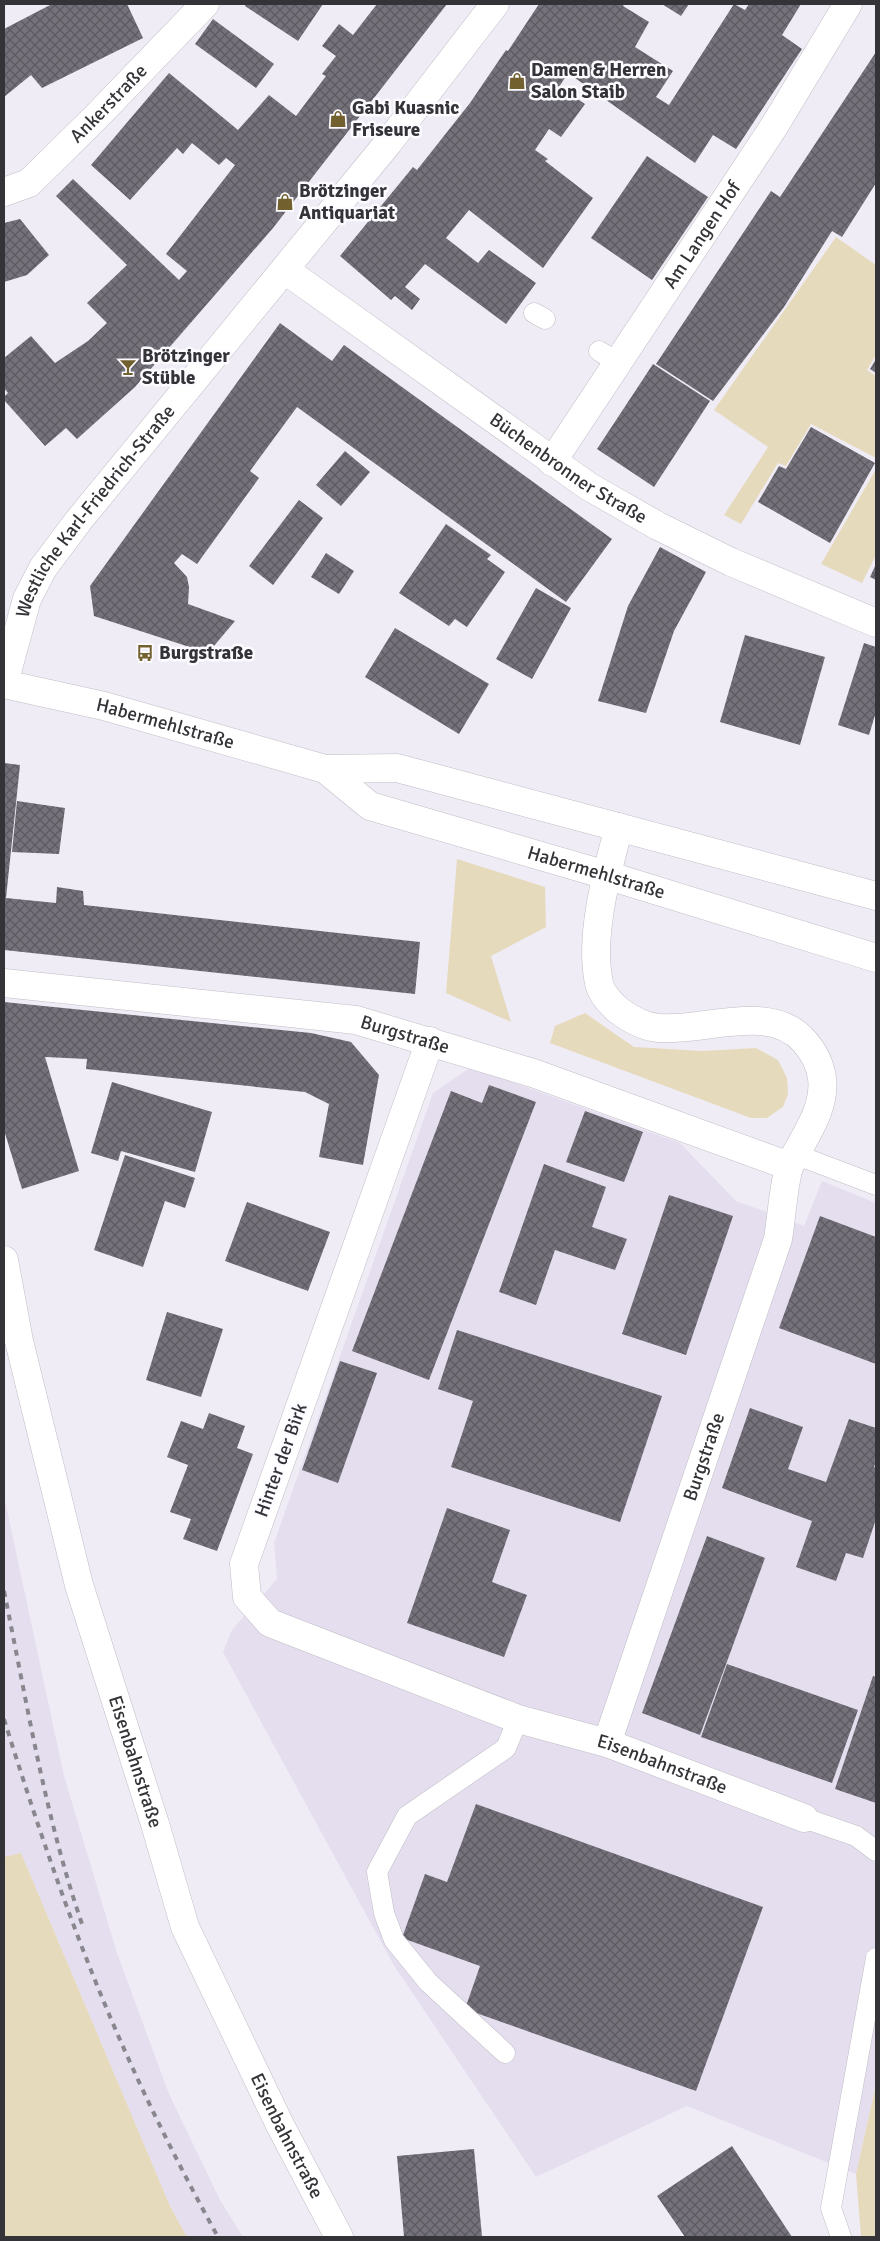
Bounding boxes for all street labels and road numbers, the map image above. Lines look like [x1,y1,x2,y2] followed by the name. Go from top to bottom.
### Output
[65,59,152,148] street label: Ankerstraße
[658,176,747,293] street label: Am Langen Hof
[11,400,180,620] street label: Westliche Karl-Friedrich-Straße
[485,408,651,529] street label: Büchenbronner Straße
[94,693,237,755] street label: Habermehlstraße
[524,841,668,904] street label: Habermehlstraße
[358,1010,452,1059] street label: Burgstraße
[249,1399,313,1520] street label: Hinter der Birk
[678,1410,730,1504] street label: Burgstraße
[103,1692,167,1831] street label: Eisenbahnstraße
[594,1729,731,1800] street label: Eisenbahnstraße
[245,2069,329,2203] street label: Eisenbahnstraße

